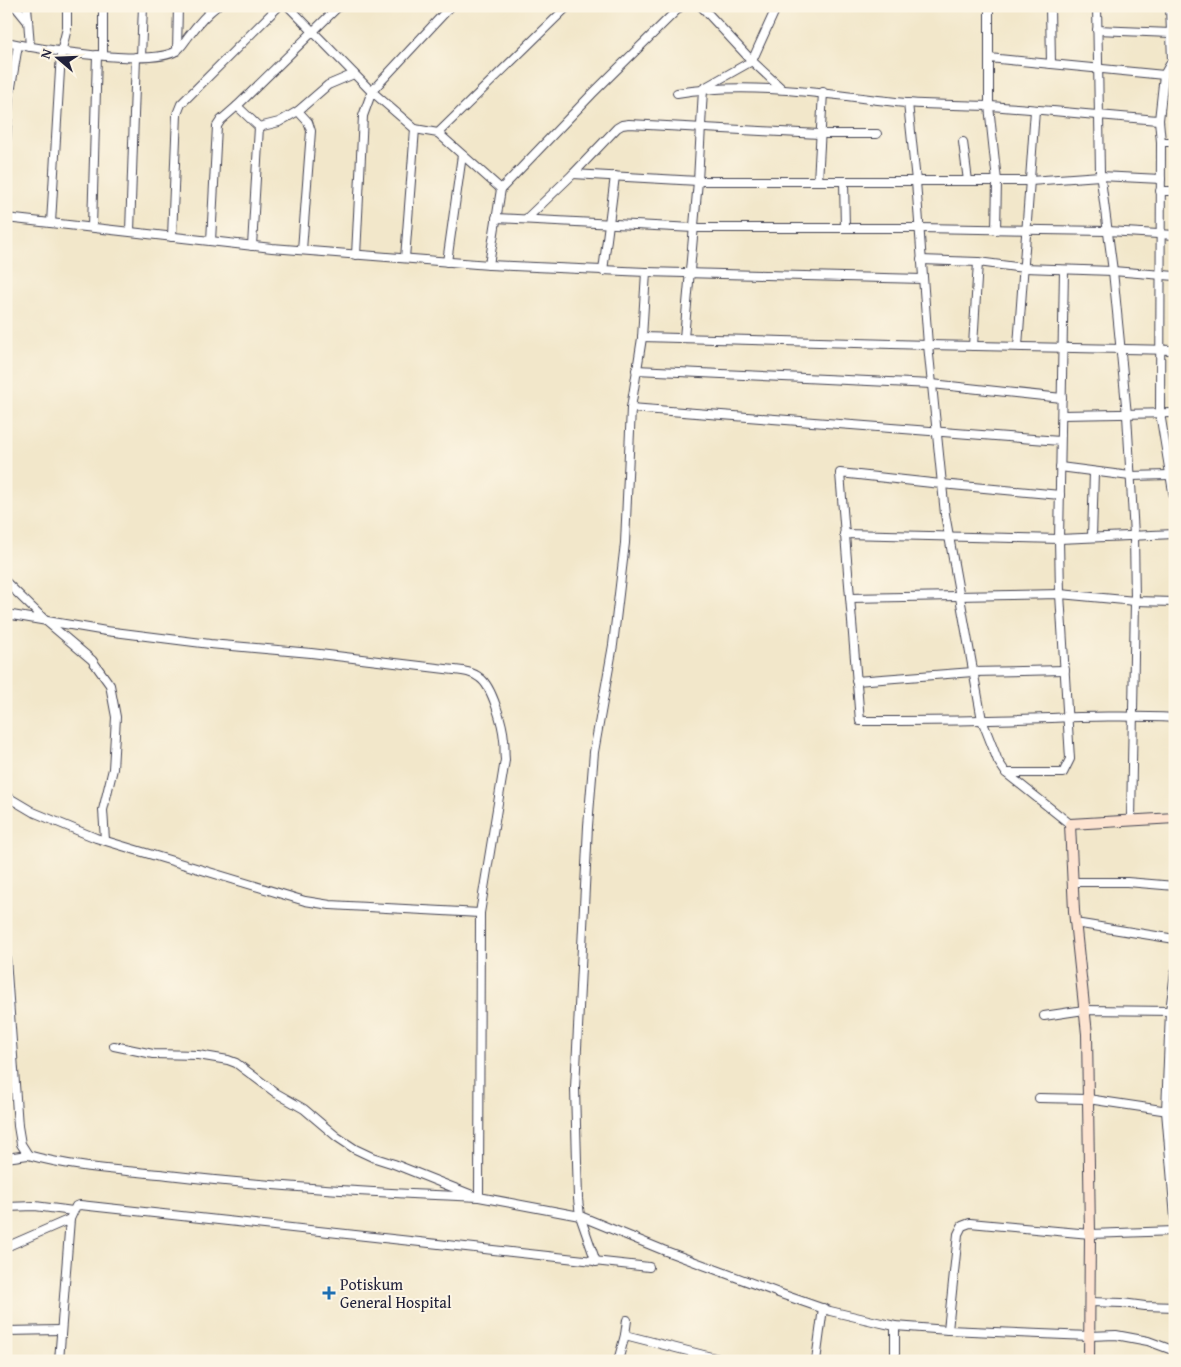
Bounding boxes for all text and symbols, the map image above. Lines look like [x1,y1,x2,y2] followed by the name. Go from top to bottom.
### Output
[32,32,82,82] north arrow
[35,45,57,61] text: N
[340,1272,452,1314] place label: Potiskum General Hospital
[322,1286,336,1300] marker: Potiskum General Hospital

